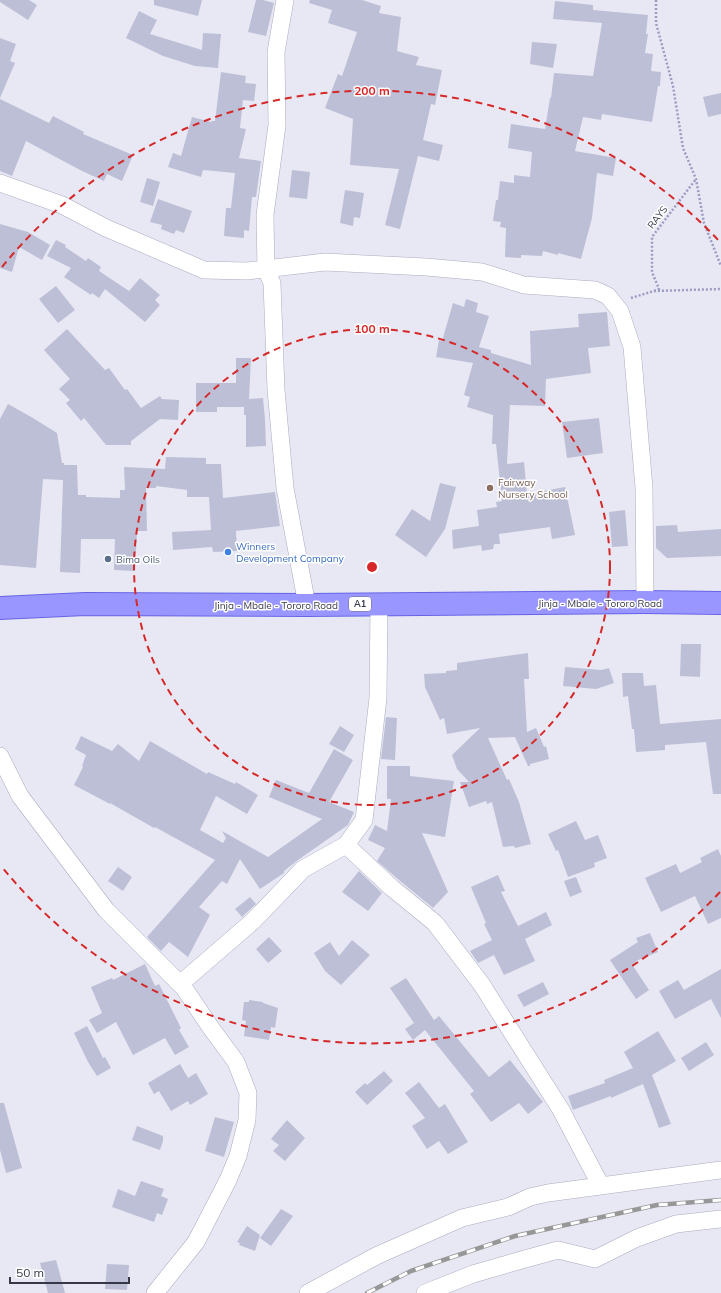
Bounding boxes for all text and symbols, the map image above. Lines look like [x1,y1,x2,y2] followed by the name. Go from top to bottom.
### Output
[354,83,390,98] text: 200 m
[645,203,670,231] street label: RAYS
[354,321,390,336] text: 100 m
[498,476,568,501] place label: Fairway Nursery School
[485,483,495,493] marker: Fairway Nursery School
[236,540,345,565] place label: Winners Development Company
[223,547,233,557] marker: Winners Development Company
[116,553,160,566] place label: Bima Oils
[103,554,113,564] marker: Bima Oils
[365,560,379,574] centre of rings
[349,597,371,611] road number: A1
[538,597,662,610] street label: Jinja - Mbale - Tororo Road
[214,599,338,612] street label: Jinja - Mbale - Tororo Road
[10,1259,129,1285] scale bar
[16,1265,44,1280] text: 50 m

